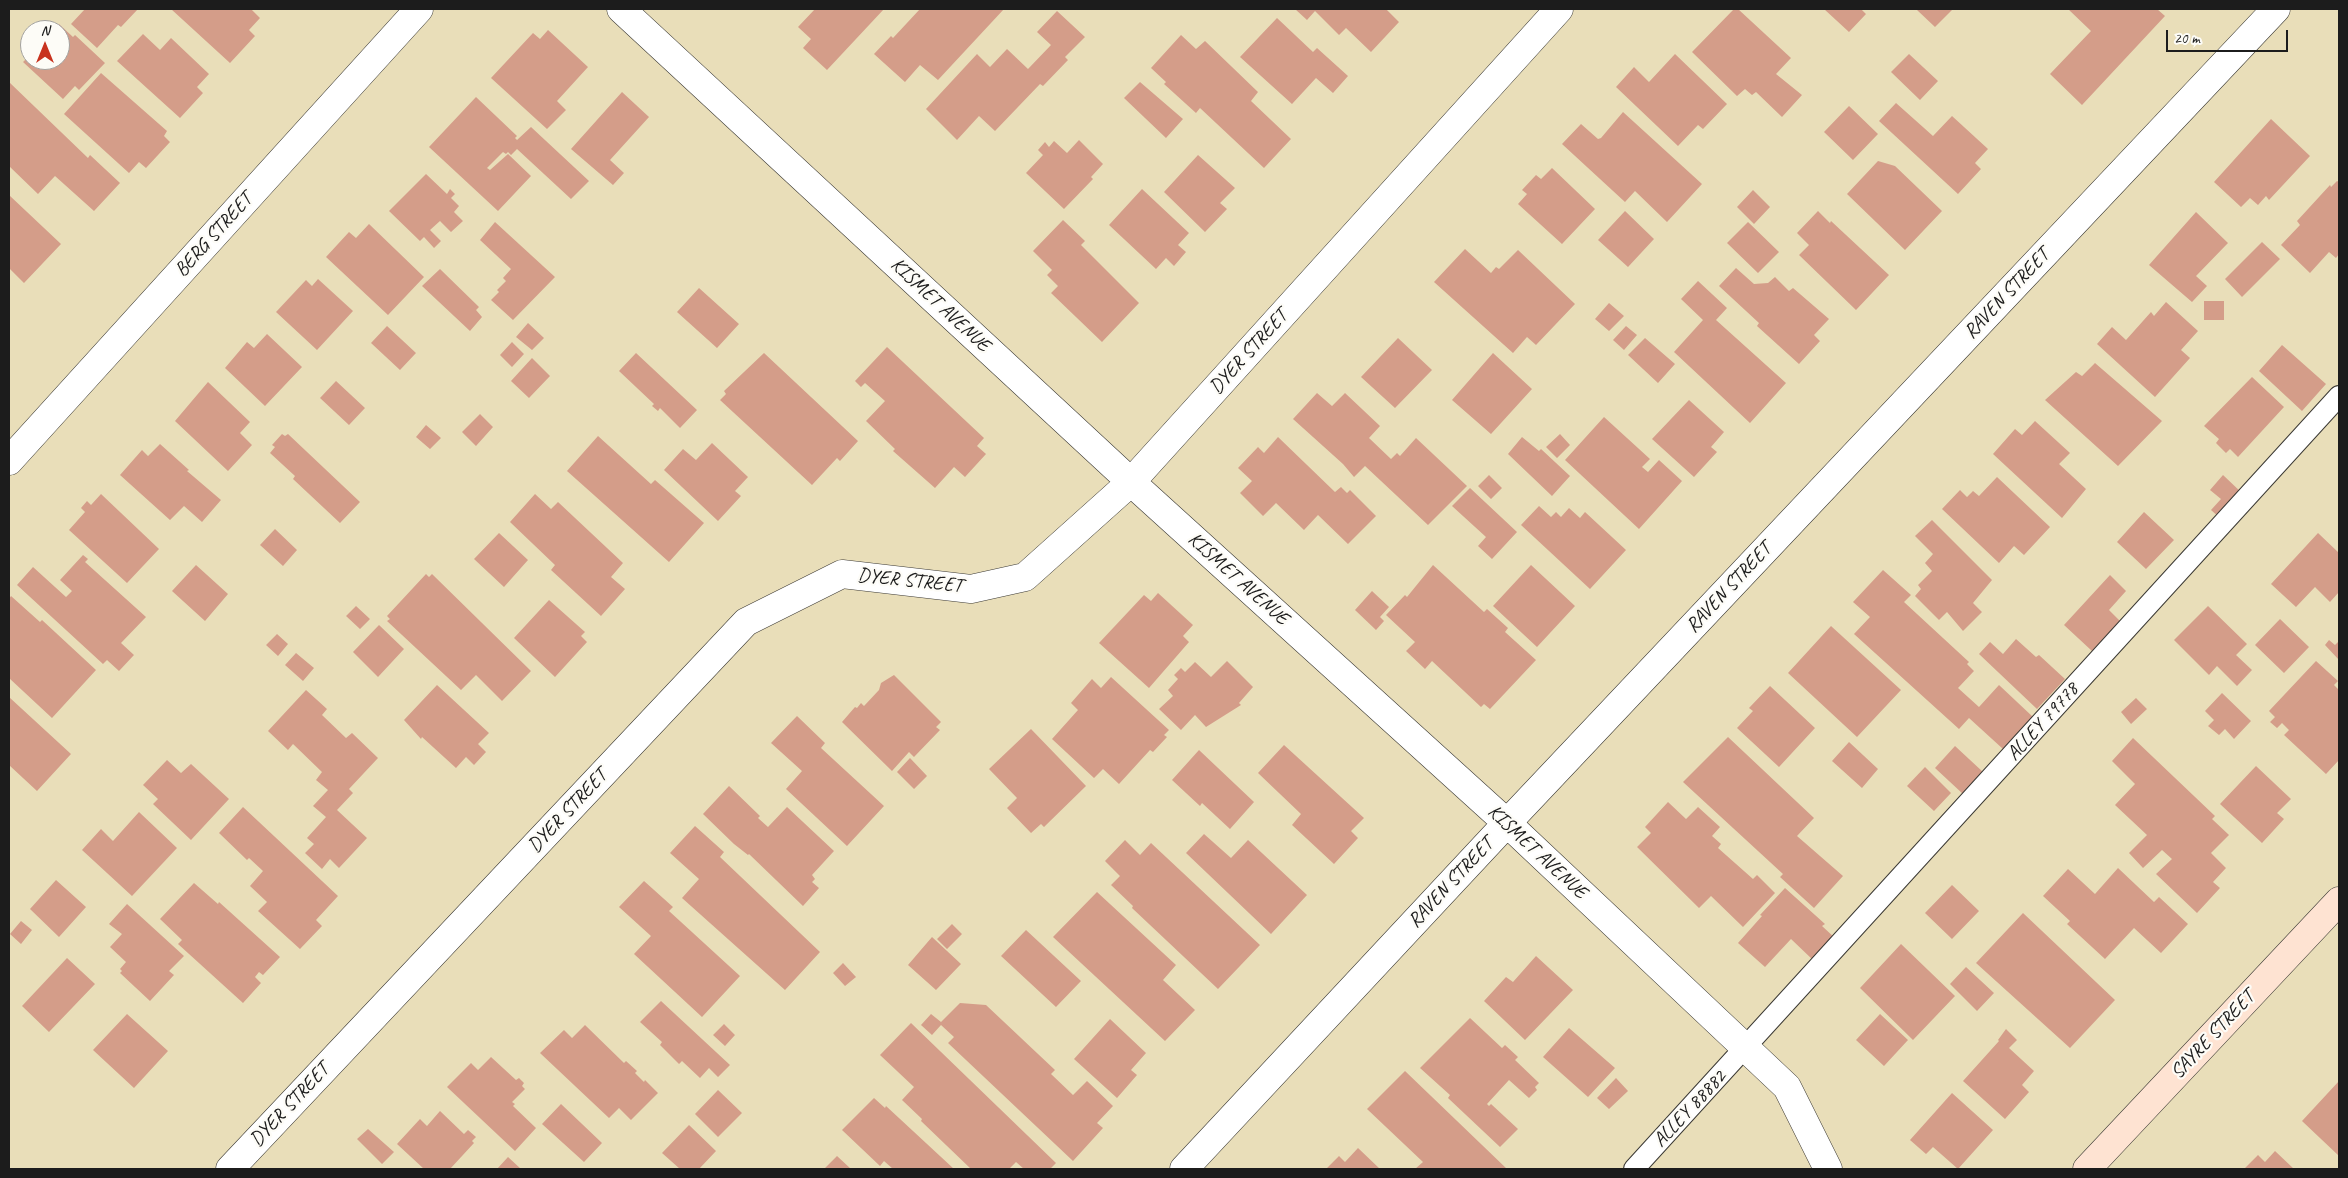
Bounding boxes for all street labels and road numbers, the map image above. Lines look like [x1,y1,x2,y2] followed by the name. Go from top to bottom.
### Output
[170,188,258,282] street label: BERG STREET
[1959,244,2055,344] street label: RAVEN STREET
[885,253,995,357] street label: KISMET AVENUE
[1205,305,1293,399] street label: DYER STREET
[1183,528,1293,630] street label: KISMET AVENUE
[1681,538,1777,638] street label: RAVEN STREET
[856,564,964,598] street label: DYER STREET
[2002,678,2084,766] street label: ALLEY 79778
[523,764,613,858] street label: DYER STREET
[1482,800,1592,904] street label: KISMET AVENUE
[1403,833,1499,933] street label: RAVEN STREET
[2166,986,2260,1084] street label: SAYRE STREET
[245,1058,335,1152] street label: DYER STREET
[1648,1066,1732,1152] street label: ALLEY 88882

